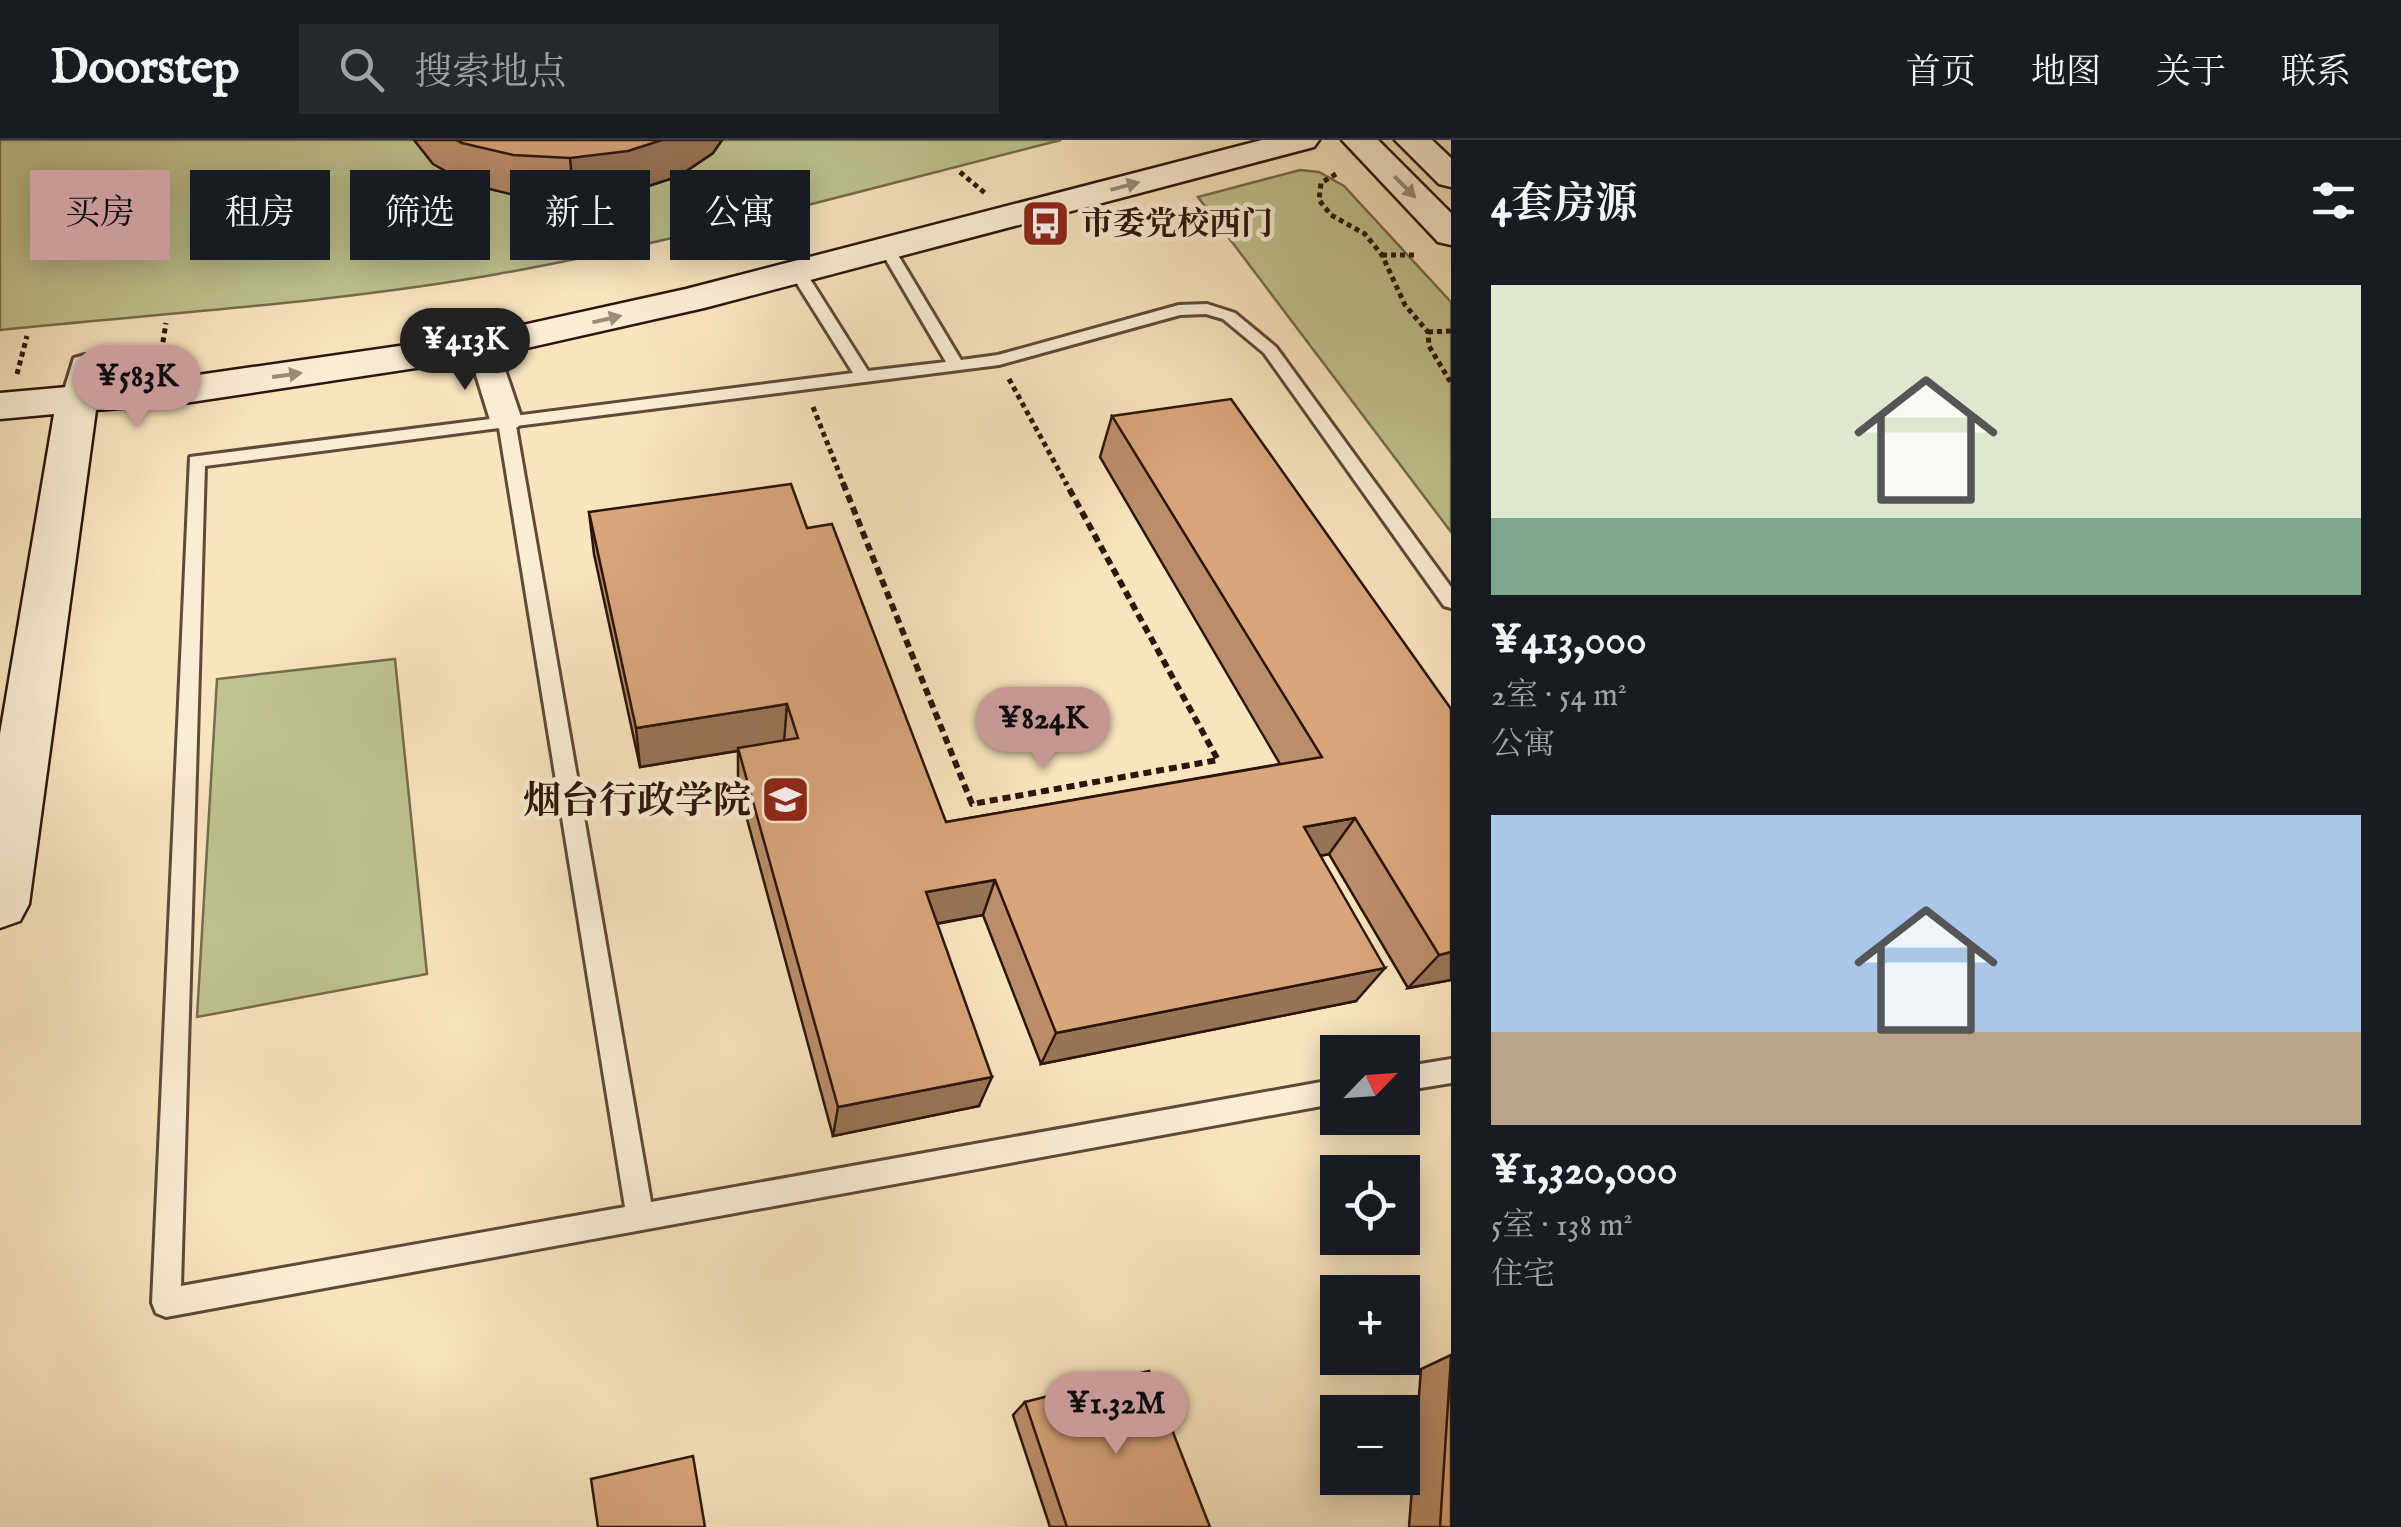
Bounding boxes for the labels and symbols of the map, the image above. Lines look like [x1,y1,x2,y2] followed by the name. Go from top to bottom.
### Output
[1393,174,1416,198] one-way arrow
[1110,178,1141,193] one-way arrow
[1020,197,1072,249] bus stop icon: 市委党校西门
[1081,205,1273,246] place label: 市委党校西门
[395,308,535,393] pin: ¥413K
[592,311,623,326] one-way arrow
[67,345,207,430] pin: ¥583K
[272,367,303,383] one-way arrow
[973,687,1113,772] pin: ¥824K
[760,774,812,826] school or university icon: 烟台行政学院
[523,779,751,827] place label: 烟台行政学院
[1320,1035,1420,1135] north arrow
[1035,1372,1197,1457] pin: ¥1.32M

